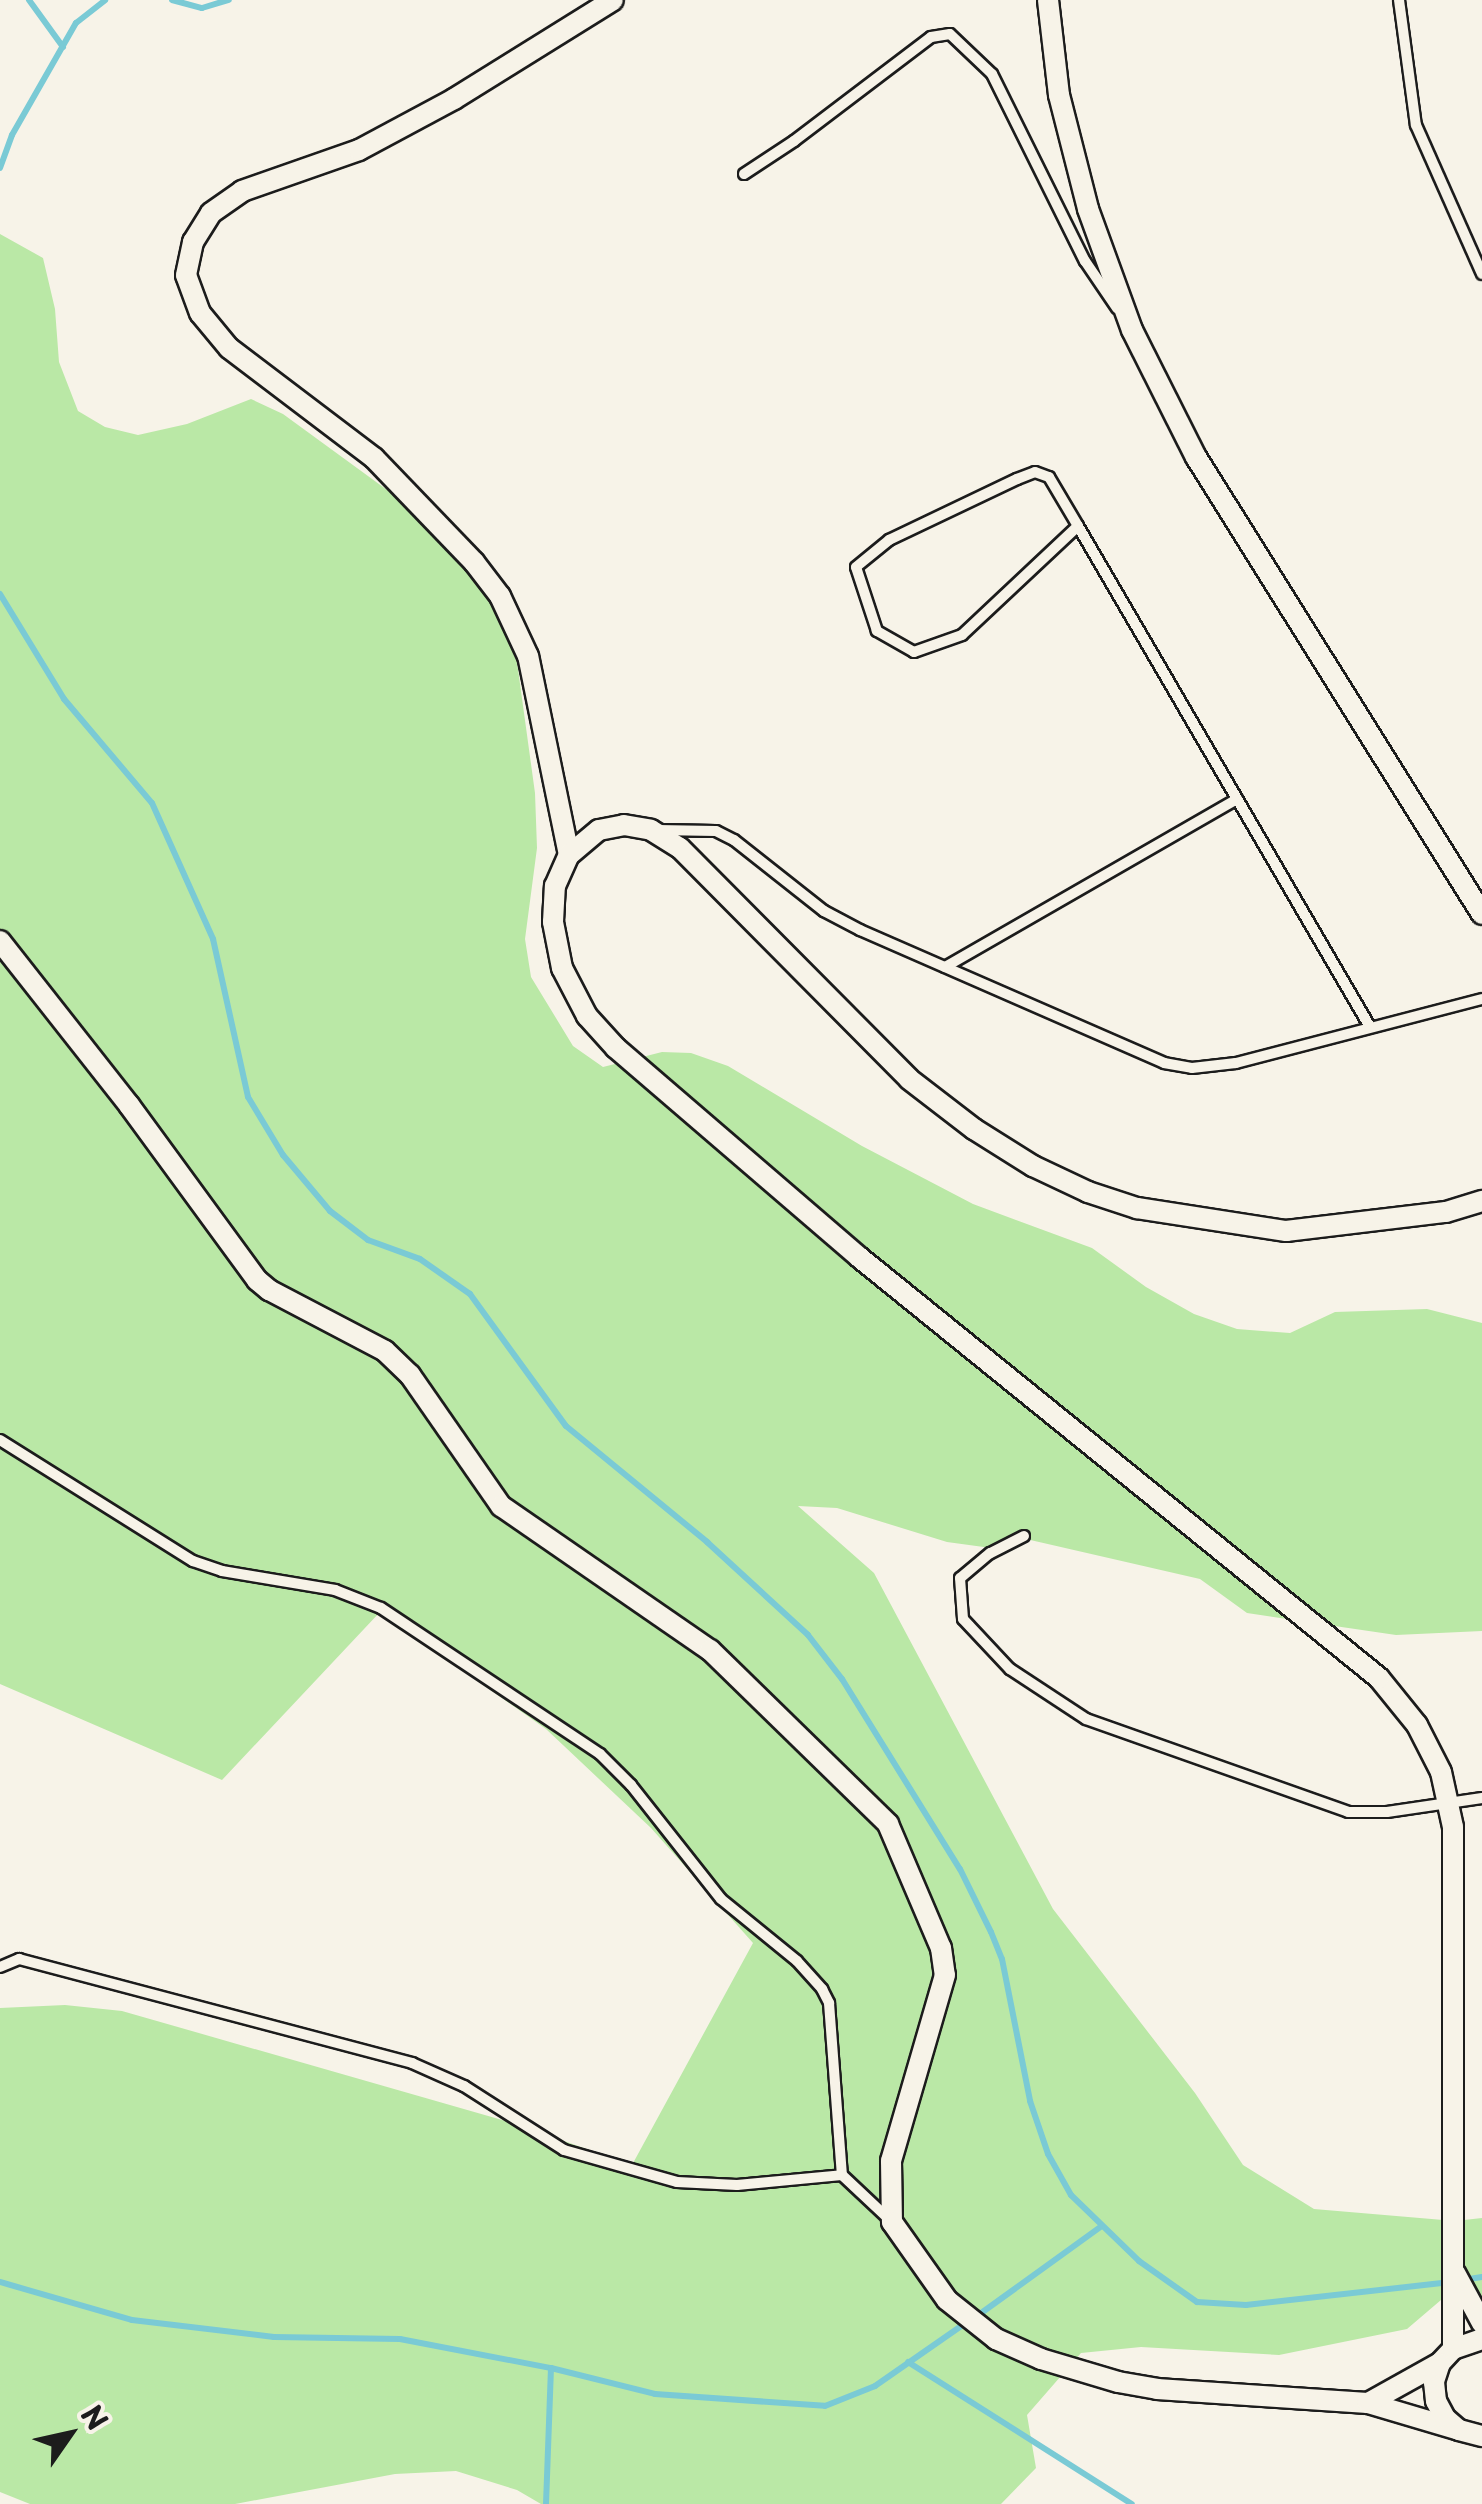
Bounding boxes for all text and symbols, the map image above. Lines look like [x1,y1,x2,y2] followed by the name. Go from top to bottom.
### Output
[20,2384,120,2484] north arrow
[71,2396,119,2438] text: N

